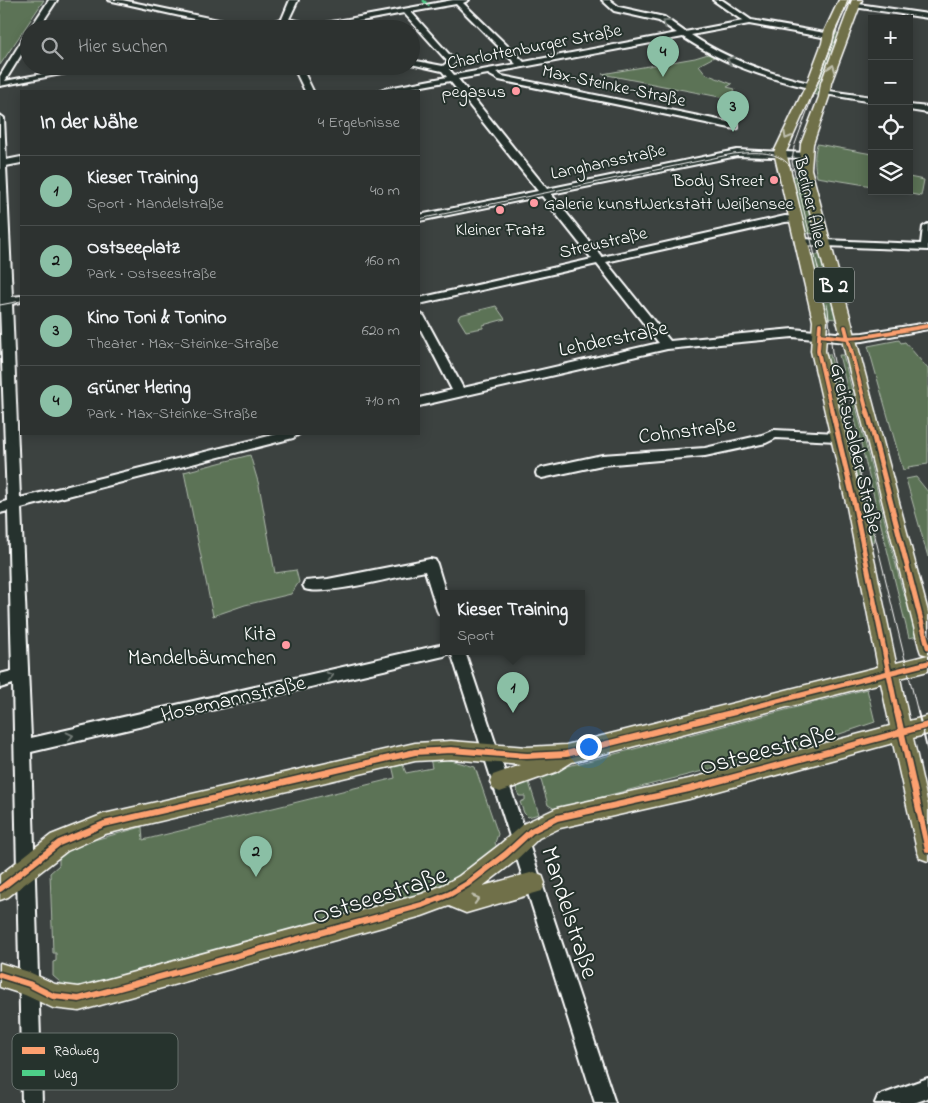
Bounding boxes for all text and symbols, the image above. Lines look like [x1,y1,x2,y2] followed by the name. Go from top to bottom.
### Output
[868,15,913,195] map controls
[868,15,913,60] button: +
[445,18,625,79] street label: Charlottenburger Straße
[20,20,420,75] search box
[662,20,672,29] one-way arrow
[38,34,66,62] icon: search
[78,34,167,61] text: Hier suchen
[647,36,679,77] pin: 4
[726,55,735,66] one-way arrow
[539,59,689,115] street label: Max-Steinke-Straße
[868,60,913,105] button: −
[826,64,836,73] one-way arrow
[442,80,506,107] place label: pegasus
[510,85,522,97] marker: pegasus
[717,91,749,132] pin: 3
[868,105,913,150] button: locate
[40,108,138,138] text: In der Nähe
[318,111,400,135] text: 4 Ergebnisse
[783,131,793,140] one-way arrow
[549,138,669,189] street label: Langhansstraße
[868,150,913,195] button: layers
[786,154,832,251] street label: Berliner Allee
[87,165,198,192] text: Kieser Training
[672,169,764,195] place label: Body Street
[768,174,780,186] marker: Body Street
[53,179,59,203] text: 1
[370,179,400,203] text: 40 m
[87,192,224,216] text: Sport · Mandelstraße
[544,192,795,218] place label: Galerie kunstWerkstatt Weißensee
[528,197,540,209] marker: Galerie kunstWerkstatt Weißensee
[494,204,506,216] marker: Kleiner Fratz
[455,218,545,244] place label: Kleiner Fratz
[557,221,651,267] street label: Streustraße
[87,235,180,262] text: Ostseeplatz
[52,249,60,273] text: 2
[365,249,400,273] text: 160 m
[87,262,217,286] text: Park · Ostseestraße
[814,268,854,302] road number: B 2
[87,305,227,332] text: Kino Toni & Tonino
[556,314,671,366] street label: Lehderstraße
[53,319,59,343] text: 3
[362,319,400,343] text: 620 m
[87,332,279,356] text: Theater · Max-Steinke-Straße
[821,360,889,537] street label: Greifswalder Straße
[87,375,191,402] text: Grüner Hering
[53,389,59,413] text: 4
[365,389,400,413] text: 710 m
[87,402,257,426] text: Park · Max-Steinke-Straße
[637,411,738,453] street label: Cohnstraße
[440,590,585,655] popup
[457,597,568,624] text: Kieser Training
[128,620,276,674] place label: Kita Mandelbäumchen
[457,624,495,648] text: Sport
[280,639,292,651] marker: Kita Mandelbäumchen
[158,669,309,731] street label: Hosemannstraße
[326,671,335,682] one-way arrow
[497,672,529,713] pin: 1
[696,715,840,786] street label: Ostseestraße
[65,731,74,742] one-way arrow
[576,734,602,760] your location
[240,836,272,877] pin: 2
[530,842,607,984] street label: Mandelstraße
[308,858,453,935] street label: Ostseestraße
[472,895,480,905] one-way arrow
[12,1033,178,1090] legend
[54,1041,99,1063] text: Radweg
[54,1064,77,1086] text: Weg

